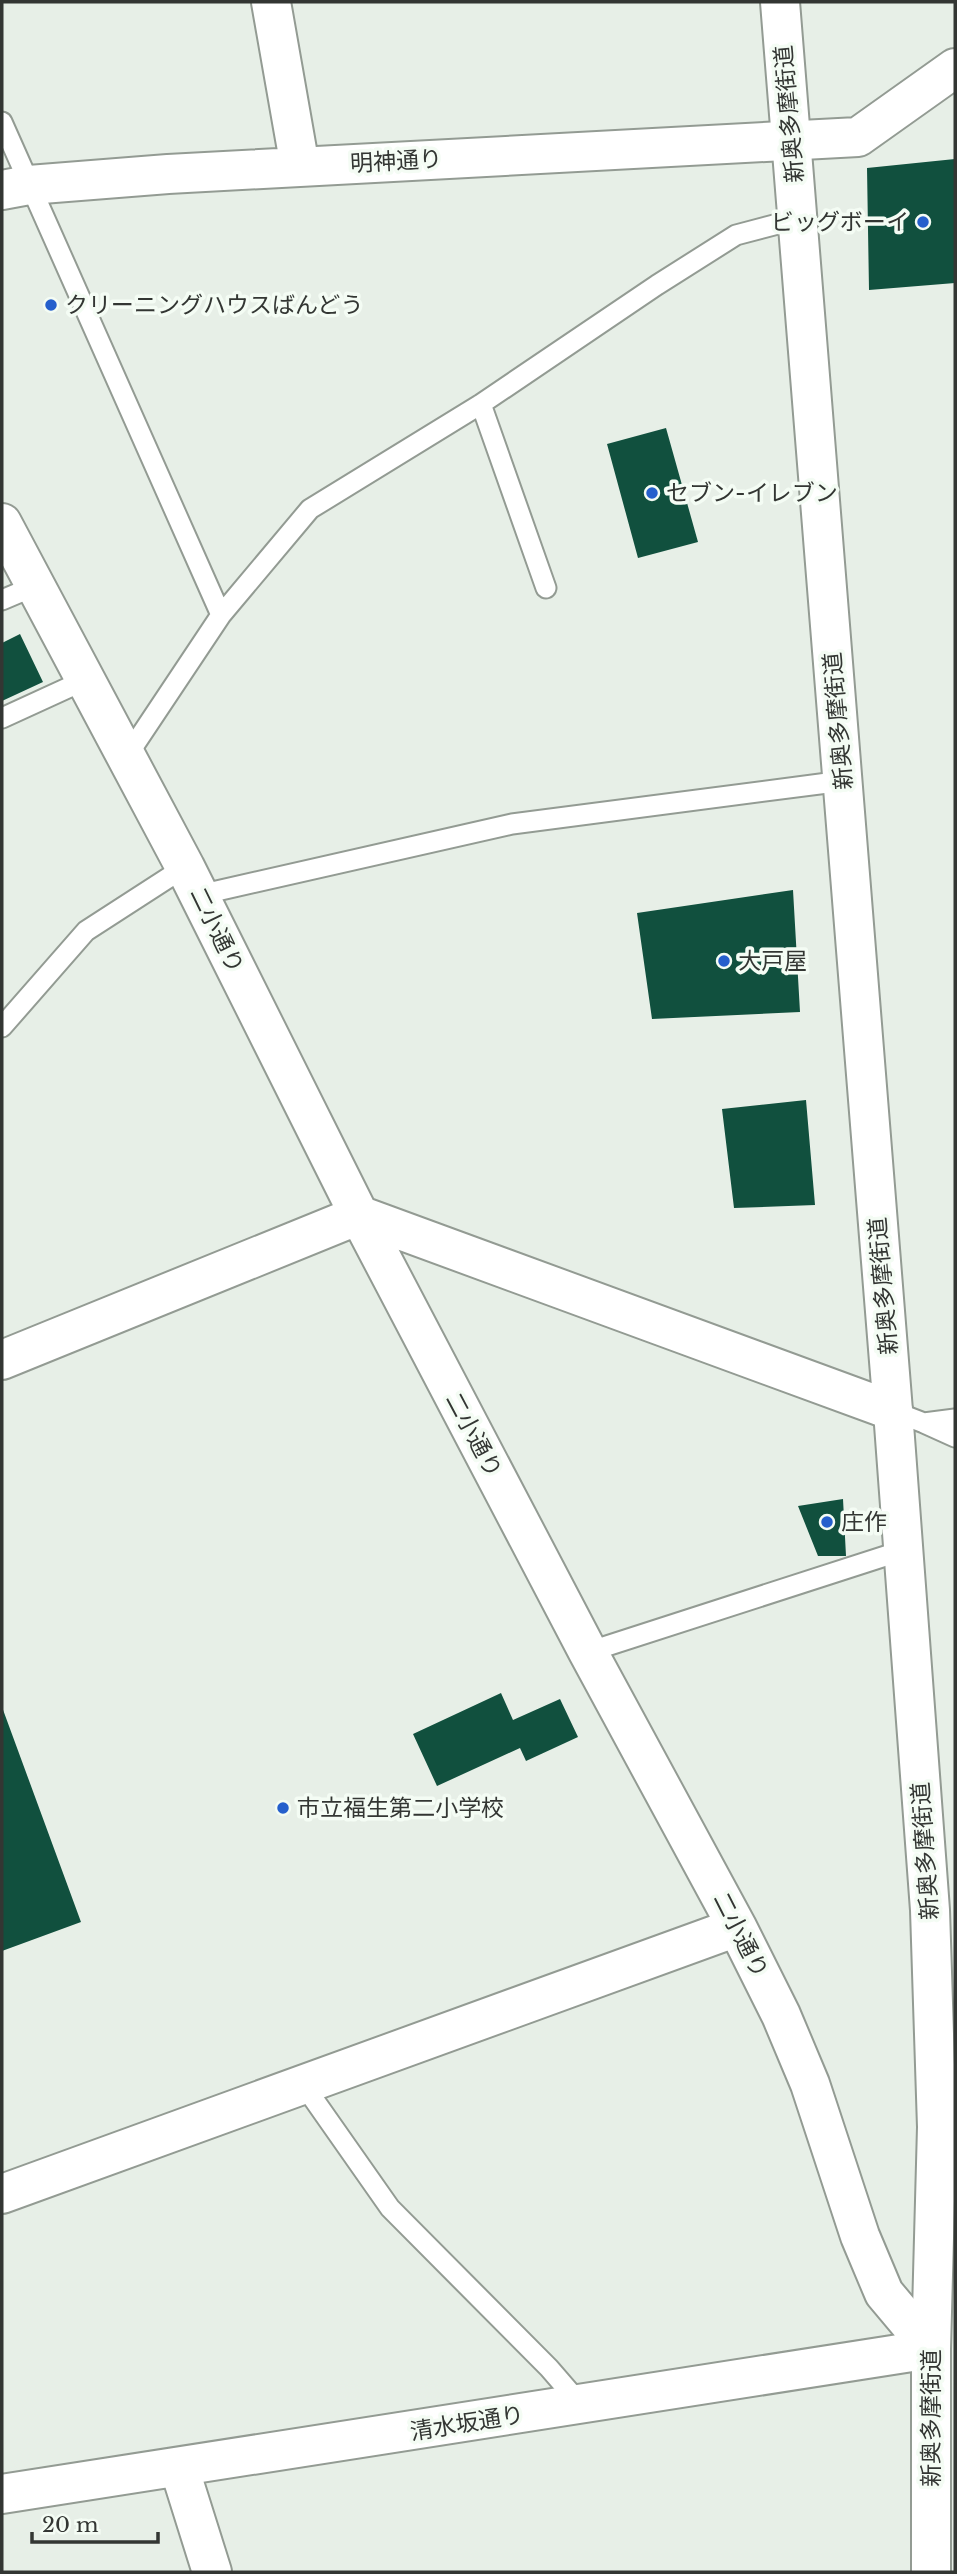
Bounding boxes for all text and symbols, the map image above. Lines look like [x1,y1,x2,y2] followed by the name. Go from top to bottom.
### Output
[769,44,809,184] street label: 新奥多摩街道
[349,145,443,177] street label: 明神通り
[771,208,909,236] place label: ビッグボーイ
[915,214,931,230] marker: ビッグボーイ
[65,291,363,319] place label: クリーニングハウスばんどう
[43,297,59,313] marker: クリーニングハウスばんどう
[666,479,838,507] place label: セブン-イレブン
[644,485,660,501] marker: セブン-イレブン
[818,651,858,791] street label: 新奥多摩街道
[184,883,250,977] street label: 二小通り
[738,947,807,975] place label: 大戸屋
[716,953,732,969] marker: 大戸屋
[863,1216,903,1356] street label: 新奥多摩街道
[440,1388,508,1482] street label: 二小通り
[841,1508,887,1536] place label: 庄作
[819,1514,835,1530] marker: 庄作
[906,1781,944,1921] street label: 新奥多摩街道
[297,1794,504,1822] place label: 市立福生第二小学校
[275,1800,291,1816] marker: 市立福生第二小学校
[708,1888,774,1982] street label: 二小通り
[917,2349,945,2487] street label: 新奥多摩街道
[408,2400,526,2446] street label: 清水坂通り
[32,2500,158,2544] scale bar
[42,2512,99,2538] text: 20 m

